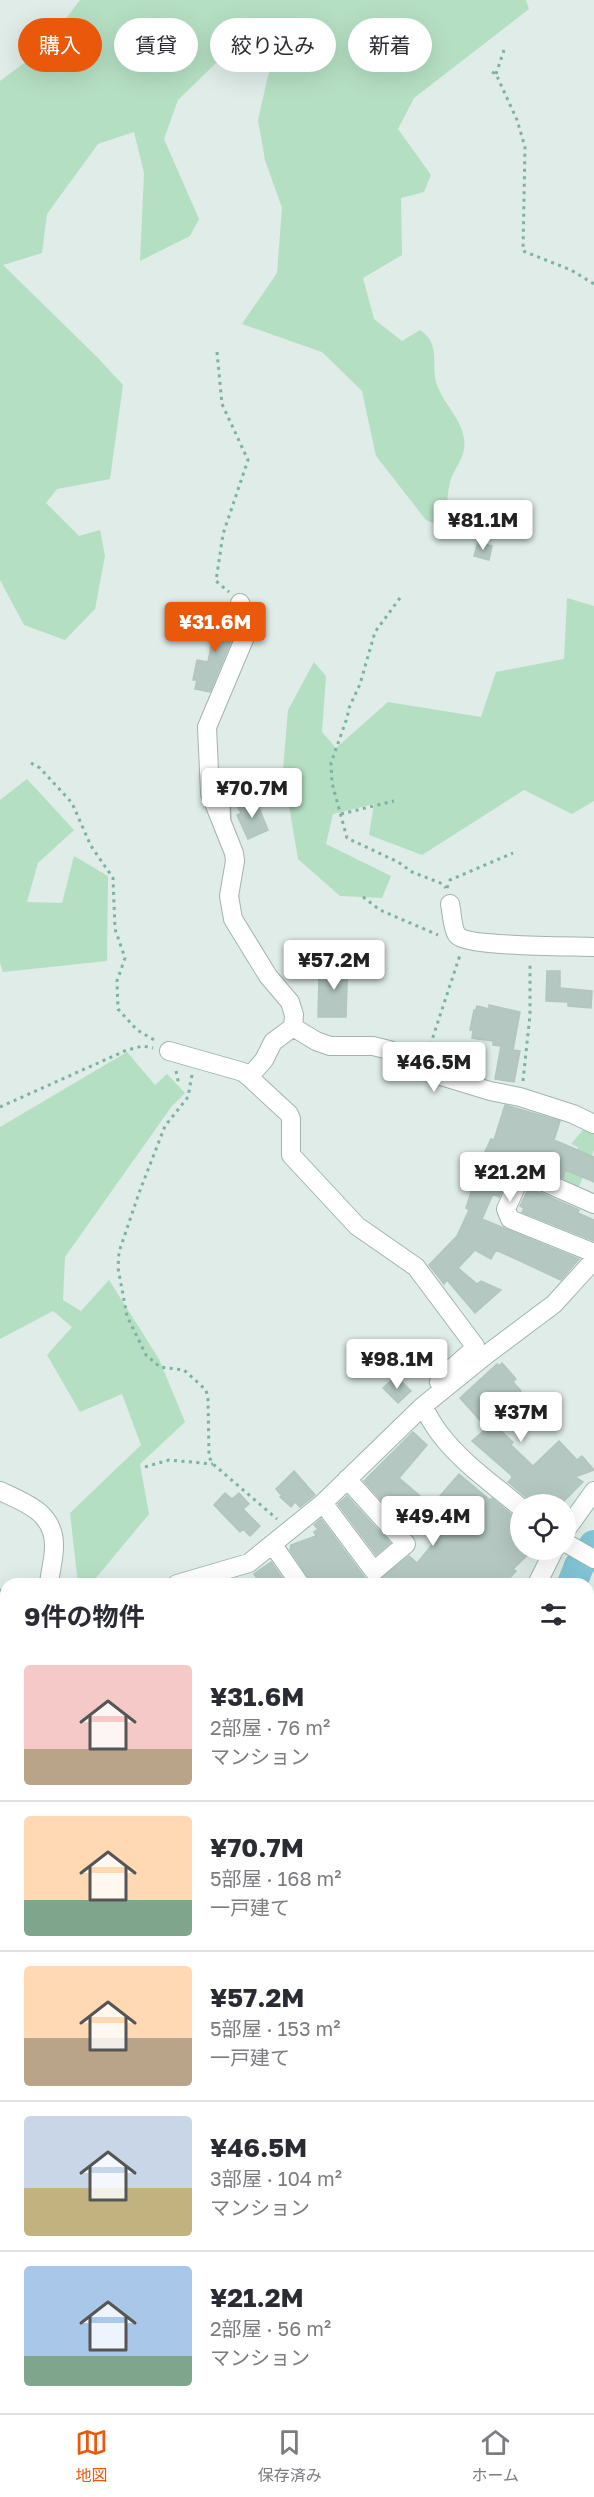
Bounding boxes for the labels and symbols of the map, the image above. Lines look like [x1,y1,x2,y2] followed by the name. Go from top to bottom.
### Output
[434,500,532,551] pin: ¥81.1M
[166,602,264,653] pin: ¥31.6M
[203,768,301,819] pin: ¥70.7M
[285,940,383,991] pin: ¥57.2M
[385,1042,483,1093] pin: ¥46.5M
[461,1152,559,1203] pin: ¥21.2M
[348,1339,446,1390] pin: ¥98.1M
[485,1392,557,1443] pin: ¥37M
[384,1496,482,1547] pin: ¥49.4M

